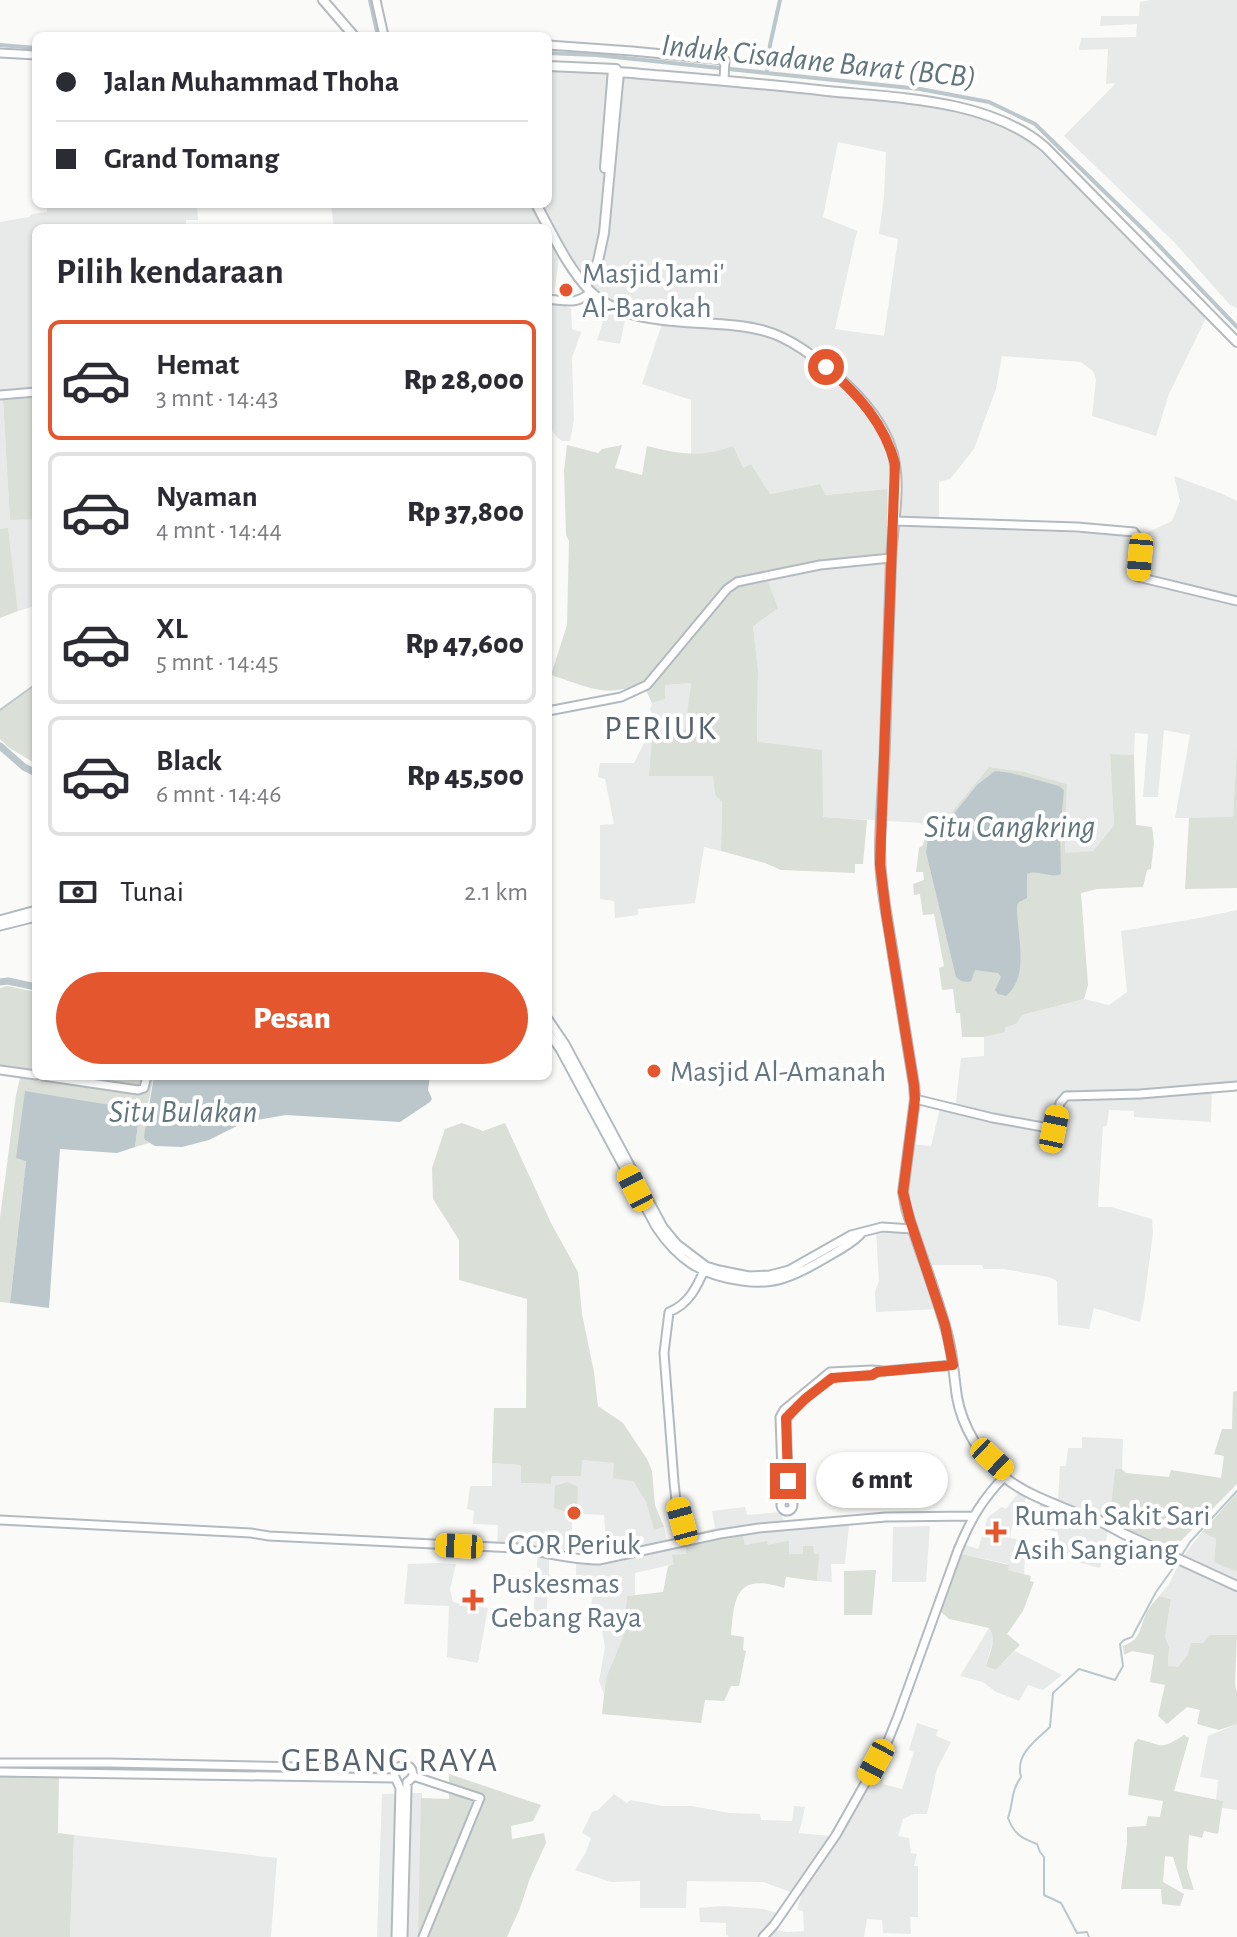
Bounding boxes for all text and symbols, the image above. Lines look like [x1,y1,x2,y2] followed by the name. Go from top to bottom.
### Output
[660,29,978,93] water label: Induk Cisadane Barat (BCB)
[104,67,399,97] text: Jalan Muhammad Thoha
[104,144,279,174] text: Grand Tomang
[56,254,284,290] text: Pilih kendaraan
[582,259,725,323] place label: Masjid Jami' Al-Barokah
[557,281,575,299] marker: Masjid Jami' Al-Barokah
[60,344,132,416] icon: car
[808,349,844,385] route start
[156,350,239,380] text: Hemat
[403,365,524,395] text: Rp 28,000
[156,385,278,411] text: 3 mnt · 14:43
[60,476,132,548] icon: car
[156,482,258,512] text: Nyaman
[407,497,524,527] text: Rp 37,800
[156,517,282,543] text: 4 mnt · 14:44
[1126,532,1154,582] car
[60,608,132,680] icon: car
[156,614,188,644] text: XL
[405,629,524,659] text: Rp 47,600
[156,649,279,675] text: 5 mnt · 14:45
[604,712,718,746] district label: PERIUK
[60,740,132,812] icon: car
[156,746,222,776] text: Black
[407,761,524,791] text: Rp 45,500
[156,781,281,807] text: 6 mnt · 14:46
[924,811,1096,843] water label: Situ Cangkring
[56,870,100,914] icon: cash
[120,877,184,907] text: Tunai
[464,879,528,905] text: 2.1 km
[56,972,528,1064] button: Pesan
[670,1057,886,1087] place label: Masjid Al-Amanah
[645,1062,663,1080] marker: Masjid Al-Amanah
[109,1096,257,1128] water label: Situ Bulakan
[1037,1103,1071,1155] car
[613,1161,657,1215] car
[966,1434,1018,1484] car
[816,1453,948,1509] callout: 6 mnt
[770,1463,806,1499] route end
[852,1467,912,1493] text: 6 mnt
[664,1495,700,1547] car
[1014,1501,1210,1565] place label: Rumah Sakit Sari Asih Sangiang
[565,1504,583,1522] marker: GOR Periuk
[985,1521,1007,1543] marker: Rumah Sakit Sari Asih Sangiang
[508,1530,641,1560] place label: GOR Periuk
[434,1533,484,1559] car
[491,1569,642,1633] place label: Puskesmas Gebang Raya
[462,1589,484,1611] marker: Puskesmas Gebang Raya
[854,1735,898,1789] car
[281,1744,499,1778] district label: GEBANG RAYA

